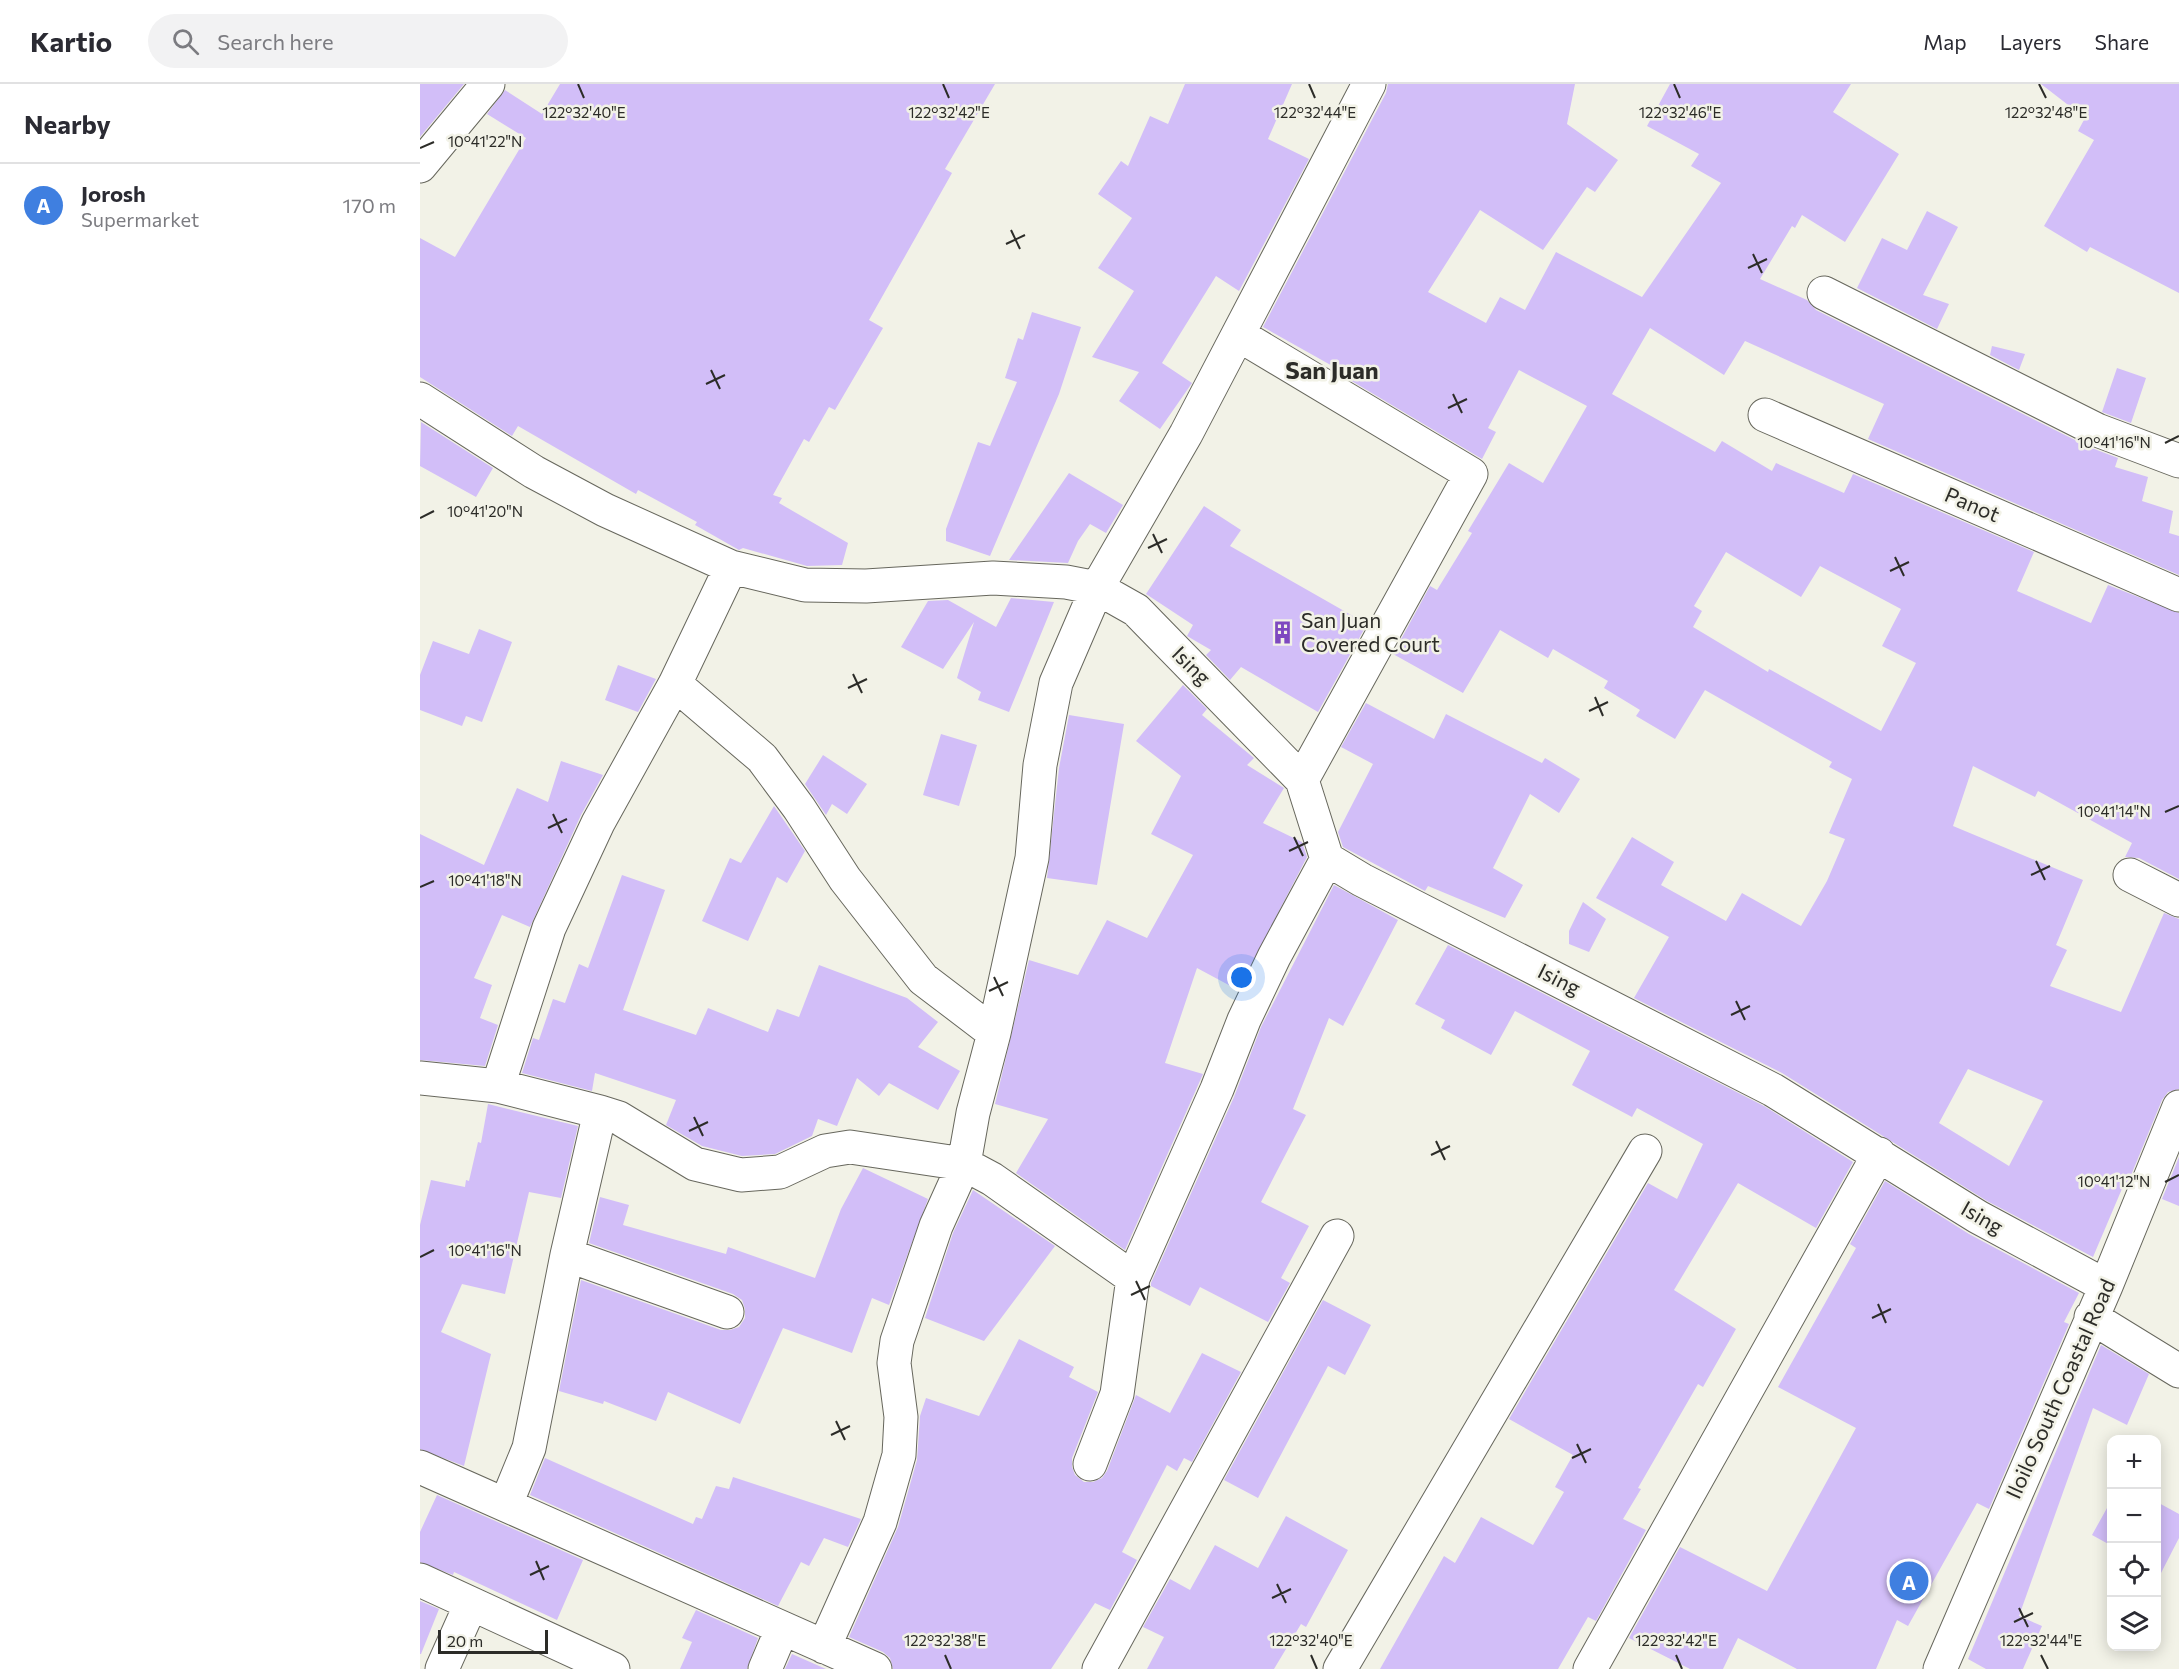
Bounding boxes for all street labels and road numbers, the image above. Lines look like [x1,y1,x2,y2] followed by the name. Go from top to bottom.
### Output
[1941,481,2004,526] street label: Panot
[1168,640,1217,689] street label: Ising
[1534,957,1585,1000] street label: Ising
[1957,1195,2008,1239] street label: Ising
[2000,1275,2119,1502] street label: Iloilo South Coastal Road

